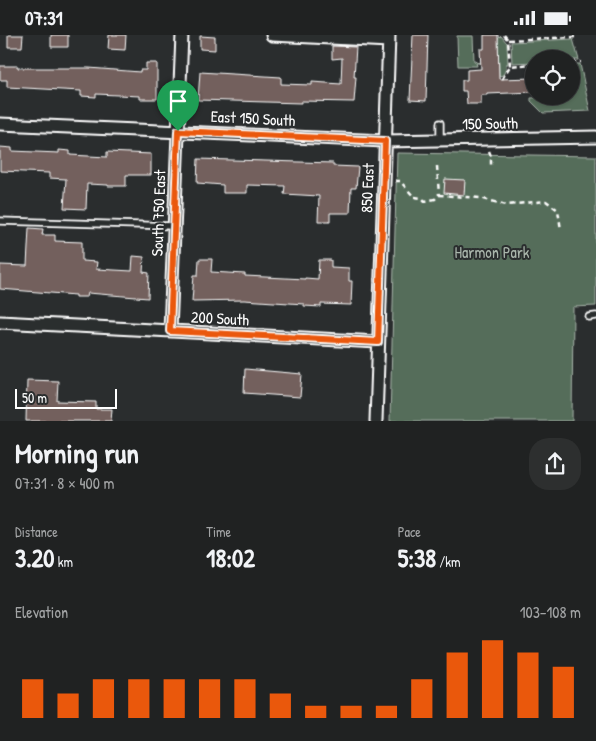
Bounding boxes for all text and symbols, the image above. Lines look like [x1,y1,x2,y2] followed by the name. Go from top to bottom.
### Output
[25,5,63,31] text: 07:31
[525,50,580,105] map controls
[525,50,580,105] button: locate
[157,80,199,131] pin
[164,87,192,115] icon: arrive
[210,105,296,131] street label: East 150 South
[462,112,518,134] street label: 150 South
[355,162,379,213] street label: 850 East
[145,169,171,257] street label: South 750 East
[455,241,530,263] park label: Harmon Park
[191,305,250,331] street label: 200 South
[15,386,118,409] scale bar
[22,388,47,407] text: 50 m
[15,434,139,472] text: Morning run
[529,438,581,490] button: share
[15,472,114,494] text: 07:31 · 8 × 400 m
[15,522,58,541] text: Distance
[206,522,231,541] text: Time
[398,522,421,541] text: Pace
[15,541,54,575] text: 3.20
[206,541,255,575] text: 18:02
[398,541,436,575] text: 5:38
[54,552,73,571] text: km
[436,552,461,571] text: /km
[15,601,68,623] text: Elevation
[520,601,581,623] text: 103–108 m

